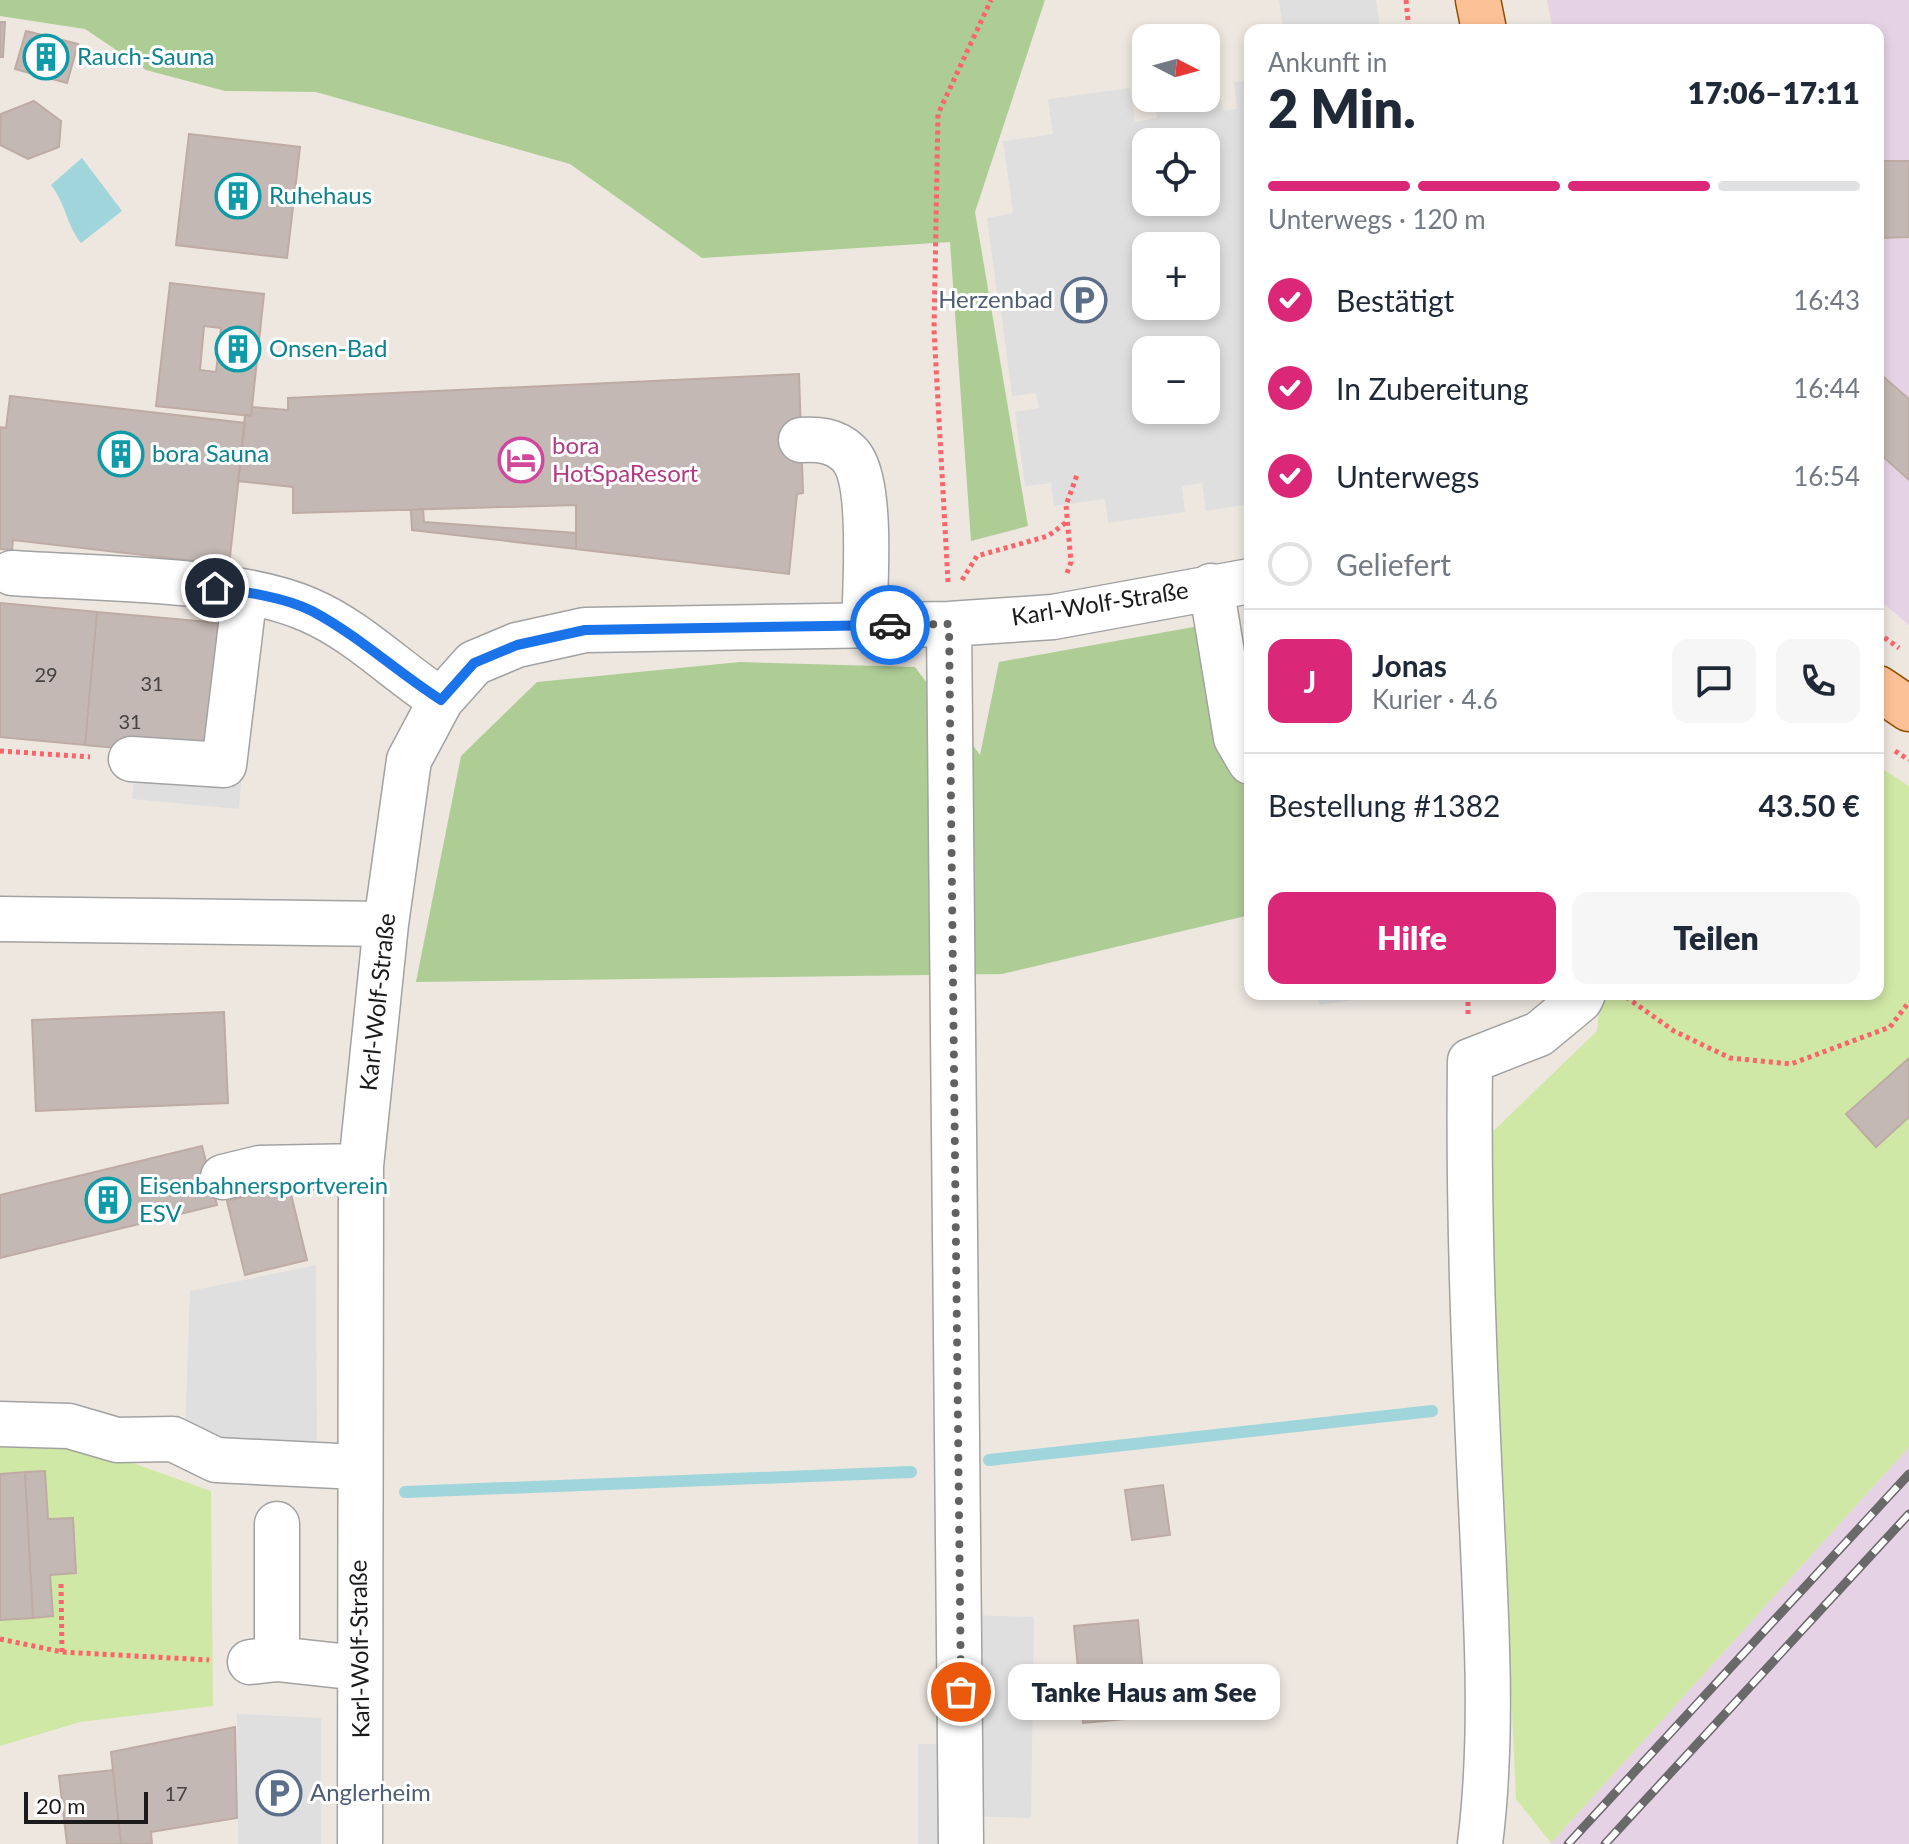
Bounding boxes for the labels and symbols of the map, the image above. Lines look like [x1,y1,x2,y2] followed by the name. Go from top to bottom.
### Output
[1132,24,1220,112] north arrow
[22,33,70,81] building icon: Rauch-Sauna
[77,41,214,70] place label: Rauch-Sauna
[214,172,262,220] building icon: Ruhehaus
[269,180,372,209] place label: Ruhehaus
[1060,276,1108,324] parking icon: Herzenbad
[938,284,1053,313] place label: Herzenbad
[214,325,262,373] building icon: Onsen-Bad
[269,333,387,362] place label: Onsen-Bad
[97,430,145,478] building icon: bora Sauna
[552,430,699,487] place label: bora HotSpaResort
[497,436,545,484] hotel icon: bora HotSpaResort
[152,438,269,467] place label: bora Sauna
[181,554,249,622] pin
[1009,574,1190,631] street label: Karl-Wolf-Straße
[850,585,930,665] courier
[34,662,58,686] house number: 29
[140,671,164,695] house number: 31
[118,709,142,733] house number: 31
[353,912,400,1092] street label: Karl-Wolf-Straße
[139,1170,388,1227] place label: Eisenbahnersportverein ESV
[84,1176,132,1224] building icon: Eisenbahnersportverein ESV
[342,1559,375,1739] street label: Karl-Wolf-Straße
[927,1658,995,1726] pin
[1009,1664,1281,1720] callout: Tanke Haus am See
[255,1769,303,1817] parking icon: Anglerheim
[310,1777,431,1806] place label: Anglerheim
[164,1781,188,1805] house number: 17
[24,1788,148,1824] scale bar

